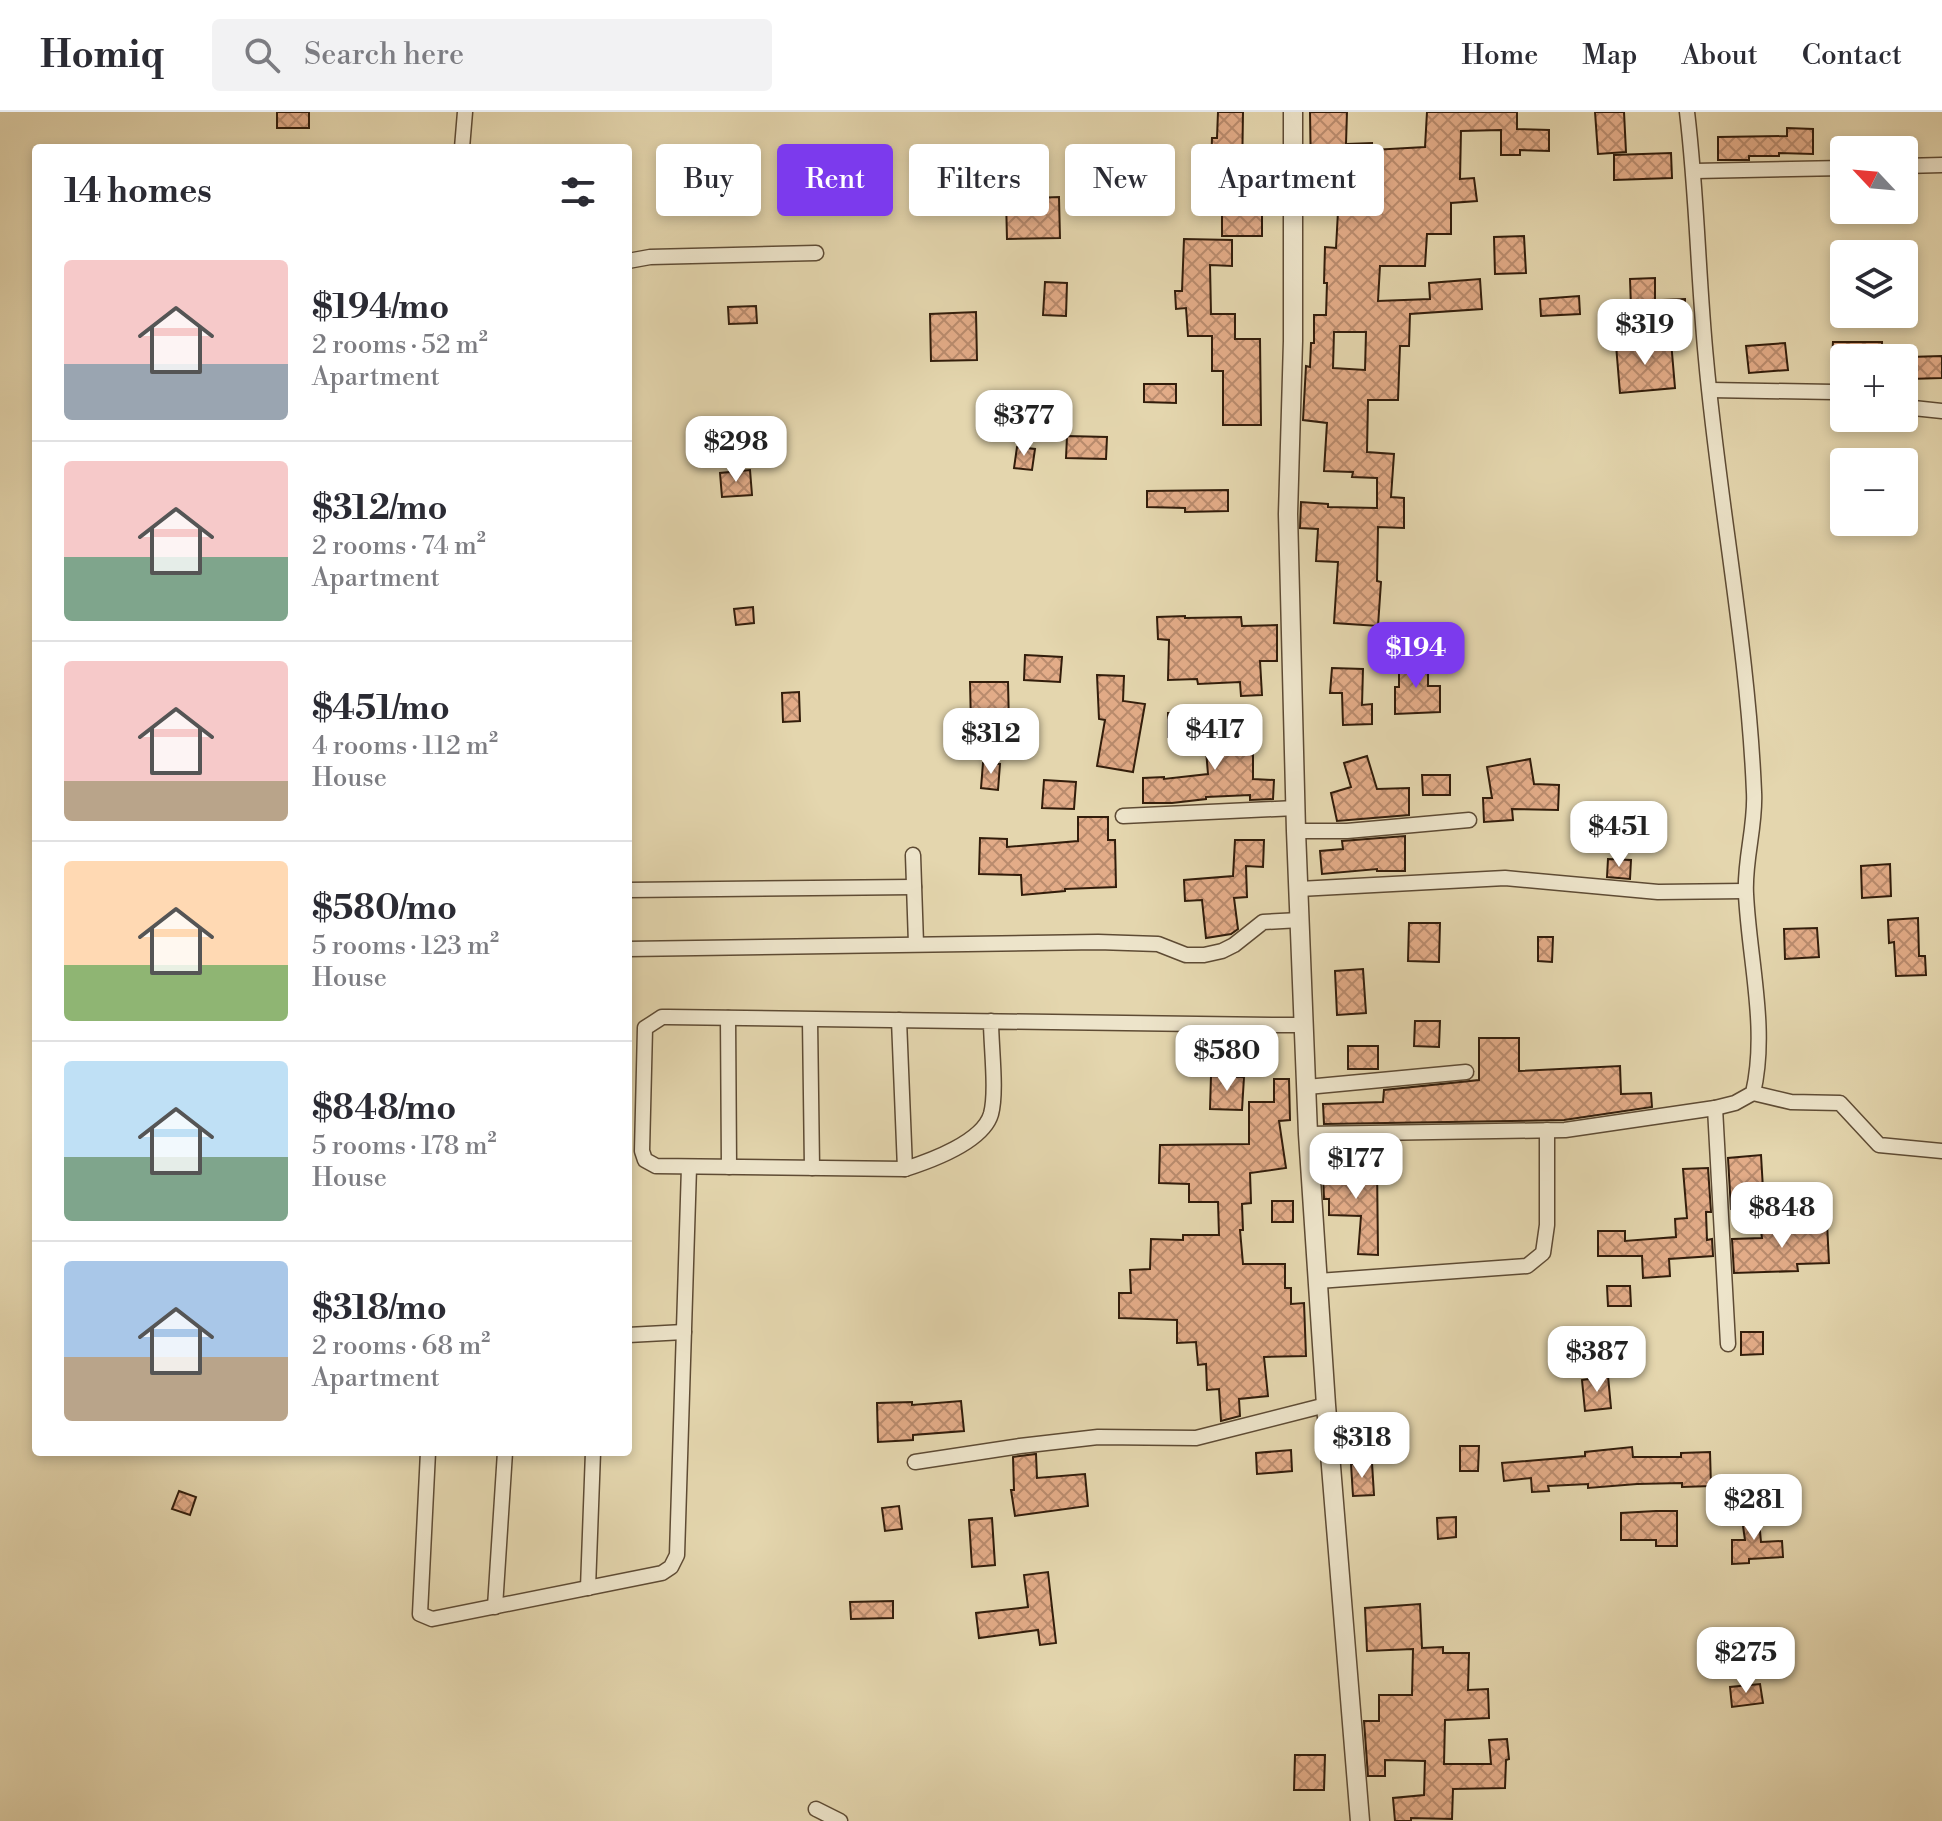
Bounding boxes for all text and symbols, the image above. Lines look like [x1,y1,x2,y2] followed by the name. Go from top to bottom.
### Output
[212,19,772,91] search box
[40,32,164,79] text: Homiq
[240,33,284,77] icon: search
[304,36,464,74] text: Search here
[1462,38,1538,73] text: Home
[1582,38,1637,73] text: Map
[1681,38,1758,73] text: About
[1802,38,1902,73] text: Contact
[1830,136,1918,224] north arrow
[1830,136,1918,536] map controls
[656,144,761,216] chip: Buy
[777,144,893,216] chip: Rent
[909,144,1049,216] chip: Filters
[1065,144,1175,216] chip: New
[1191,144,1384,216] chip: Apartment
[556,170,600,214] icon: filters
[64,171,212,213] text: 14 homes
[1830,240,1918,328] button: layers
[312,287,449,329] text: $194/mo
[128,292,224,388] icon: home
[1598,299,1692,367] pin: $319
[1616,309,1674,341] text: $319
[312,329,488,361] text: 2 rooms · 52 m²
[1830,344,1918,432] button: +
[312,361,440,393] text: Apartment
[977,390,1071,458] pin: $377
[994,400,1054,432] text: $377
[689,416,783,484] pin: $298
[704,426,768,458] text: $298
[1830,448,1918,536] button: −
[312,488,448,530] text: $312/mo
[128,493,224,589] icon: home
[312,530,486,562] text: 2 rooms · 74 m²
[312,562,440,594] text: Apartment
[1369,622,1463,690] pin: $194
[1386,632,1447,664] text: $194
[312,688,450,730] text: $451/mo
[128,693,224,789] icon: home
[1168,704,1262,772] pin: $417
[944,708,1038,776] pin: $312
[1186,714,1244,746] text: $417
[961,718,1021,750] text: $312
[312,730,498,762] text: 4 rooms · 112 m²
[312,762,387,794] text: House
[1572,801,1666,869] pin: $451
[1588,811,1650,843] text: $451
[312,888,457,930] text: $580/mo
[128,893,224,989] icon: home
[312,930,499,962] text: 5 rooms · 123 m²
[312,962,387,994] text: House
[1180,1025,1274,1093] pin: $580
[1193,1035,1261,1067] text: $580
[312,1088,456,1130] text: $848/mo
[128,1093,224,1189] icon: home
[312,1130,497,1162] text: 5 rooms · 178 m²
[1309,1133,1403,1201] pin: $177
[1328,1143,1384,1175] text: $177
[312,1162,387,1194] text: House
[1735,1182,1829,1250] pin: $848
[1749,1192,1815,1224] text: $848
[312,1288,447,1330] text: $318/mo
[128,1293,224,1389] icon: home
[1550,1326,1644,1394] pin: $387
[312,1330,490,1362] text: 2 rooms · 68 m²
[1566,1336,1628,1368] text: $387
[312,1362,440,1394] text: Apartment
[1315,1412,1409,1480] pin: $318
[1332,1422,1392,1454] text: $318
[1707,1474,1801,1542] pin: $281
[1724,1484,1784,1516] text: $281
[1699,1627,1793,1695] pin: $275
[1715,1637,1777,1669] text: $275

